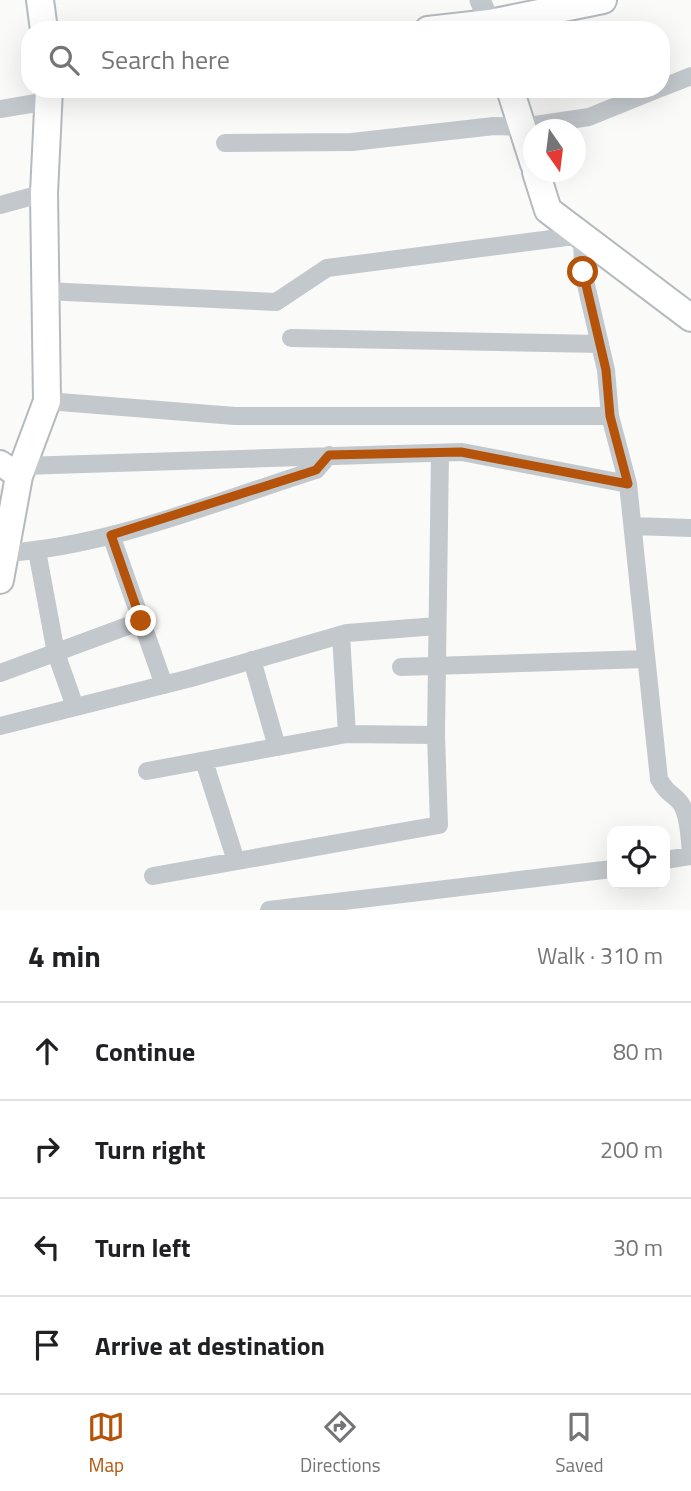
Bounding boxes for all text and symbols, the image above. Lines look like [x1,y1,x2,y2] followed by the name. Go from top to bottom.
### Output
[21,21,670,98] search box
[101,40,230,79] text: Search here
[45,41,83,79] icon: search
[523,119,586,182] north arrow
[567,256,598,287] route start
[125,605,156,636] route end
[607,826,670,889] map controls
[607,826,670,889] button: locate
[28,933,101,979] text: 4 min
[537,938,663,973] text: Walk · 310 m
[28,1032,66,1070] icon: ahead
[95,1032,195,1071] text: Continue
[613,1034,663,1069] text: 80 m
[28,1130,66,1168] icon: right
[95,1130,206,1169] text: Turn right
[600,1132,663,1167] text: 200 m
[28,1228,66,1266] icon: left
[95,1228,190,1267] text: Turn left
[613,1230,663,1265] text: 30 m
[28,1326,66,1364] icon: arrive
[95,1326,325,1365] text: Arrive at destination
[87,1408,125,1479] tab: Map
[300,1408,381,1479] tab: Directions
[555,1408,604,1479] tab: Saved

